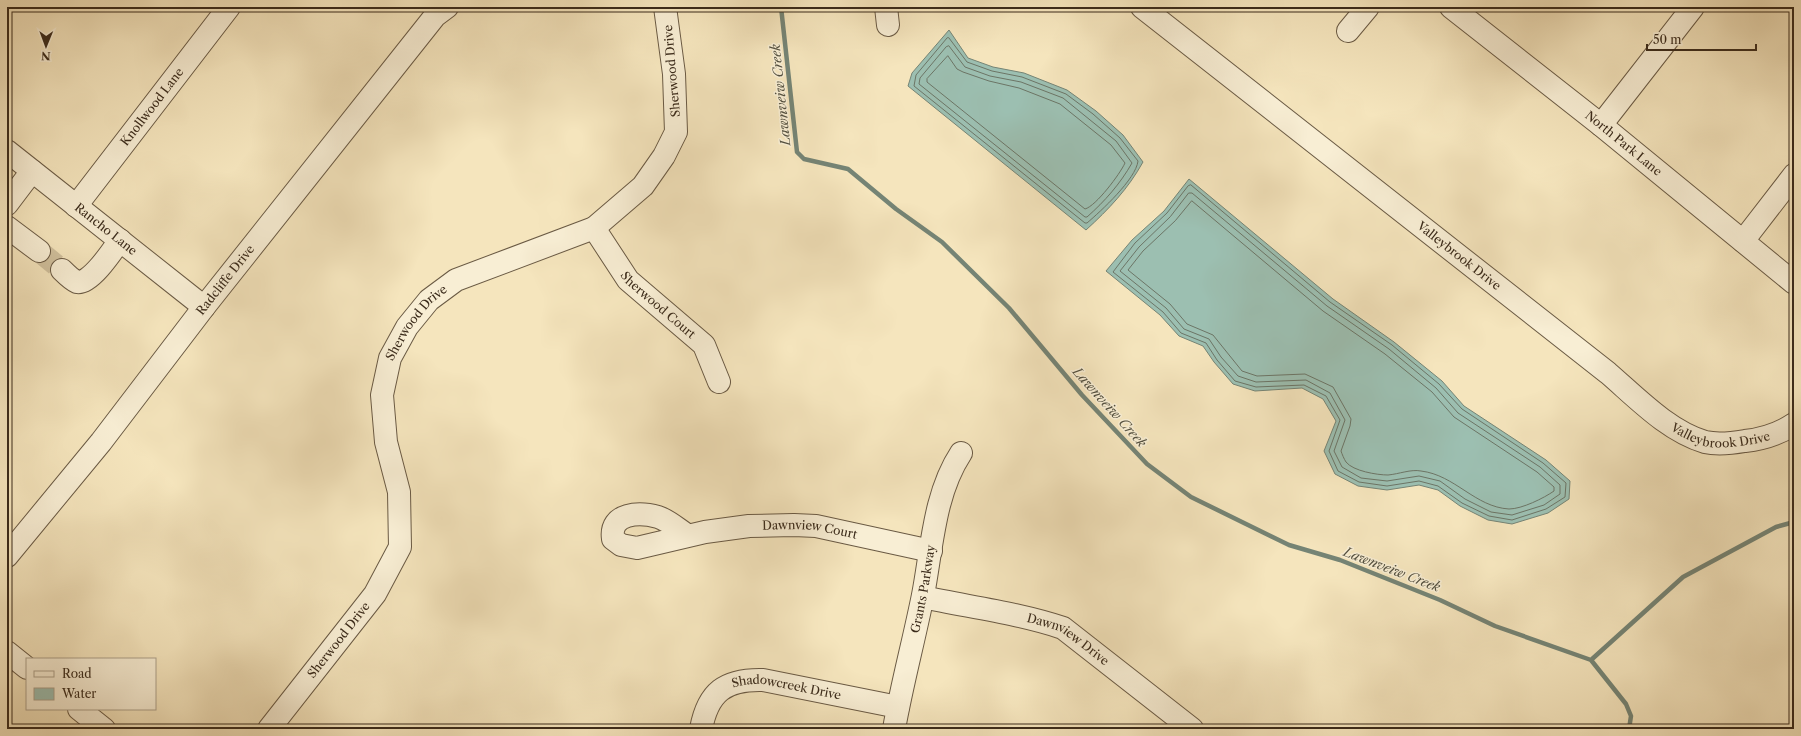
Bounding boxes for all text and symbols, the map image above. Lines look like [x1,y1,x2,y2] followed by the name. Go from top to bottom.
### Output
[660,24,683,118] street label: Sherwood Drive
[26,26,66,66] north arrow
[1647,26,1756,52] scale bar
[1653,32,1682,47] text: 50 m
[767,43,793,148] water label: Lawnveiw Creek
[40,49,51,63] text: N
[117,64,187,149] street label: Knollwood Lane
[1582,108,1665,179] street label: North Park Lane
[72,200,141,258] street label: Rancho Lane
[1414,217,1504,293] street label: Valleybrook Drive
[193,241,258,318] street label: Radcliffe Drive
[617,269,699,342] street label: Sherwood Court
[382,281,450,363] street label: Sherwood Drive
[1069,363,1150,451] water label: Lawnveiw Creek
[1668,419,1772,451] street label: Valleybrook Drive
[762,517,859,542] street label: Dawnview Court
[1340,543,1443,595] water label: Lawnveiw Creek
[907,544,938,635] street label: Grants Parkway
[304,599,373,681] street label: Sherwood Drive
[1025,610,1112,668] street label: Dawnview Drive
[26,658,156,710] legend
[62,666,92,681] text: Road
[730,672,843,703] street label: Shadowcreek Drive
[61,686,96,701] text: Water

